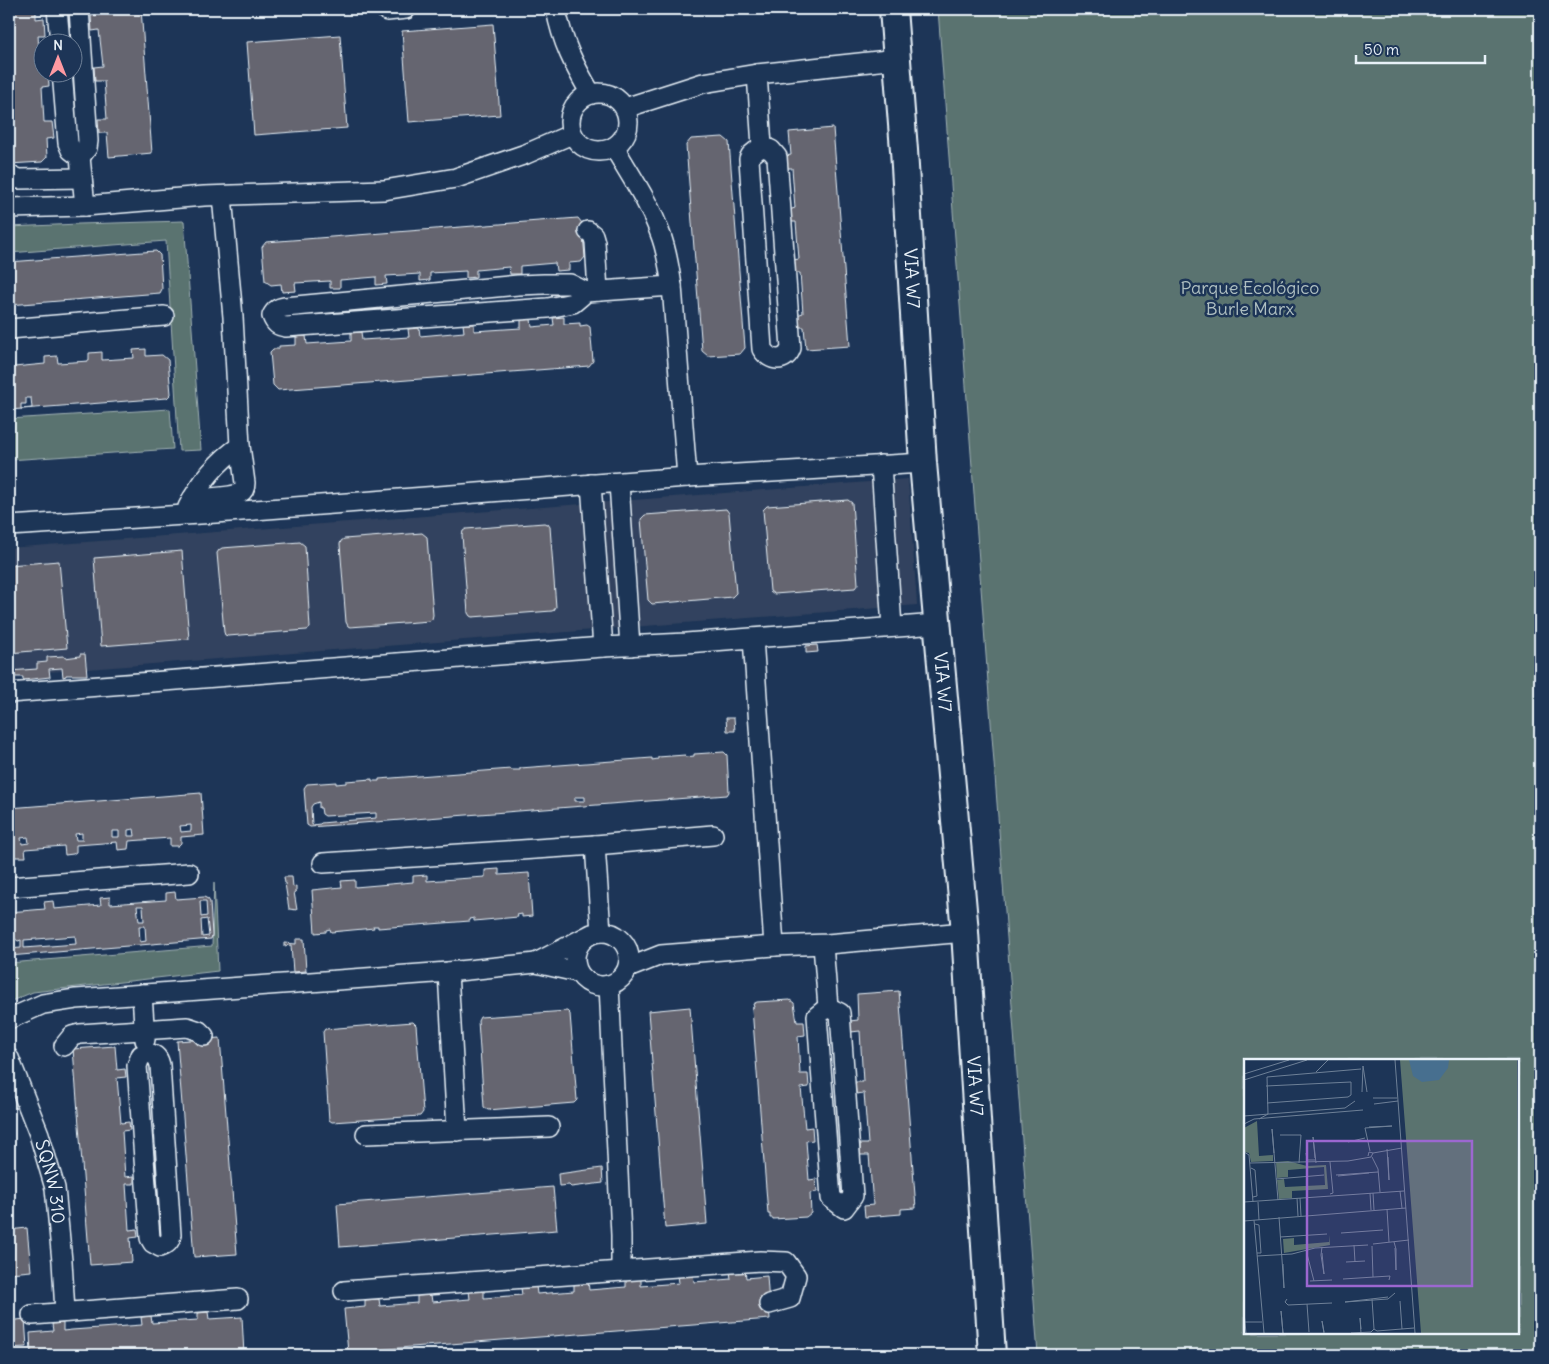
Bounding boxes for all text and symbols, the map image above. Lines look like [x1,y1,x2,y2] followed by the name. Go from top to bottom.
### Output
[32,32,82,82] north arrow
[1356,32,1485,64] scale bar
[53,36,63,54] text: N
[1364,40,1399,59] text: 50 m
[899,248,926,309] street label: VIA W7
[1181,276,1319,320] park label: Parque Ecológico Burle Marx
[929,651,957,713] street label: VIA W7
[962,1055,989,1117] street label: VIA W7
[1244,1059,1519,1334] inset map
[30,1137,70,1225] street label: SQNW 310

